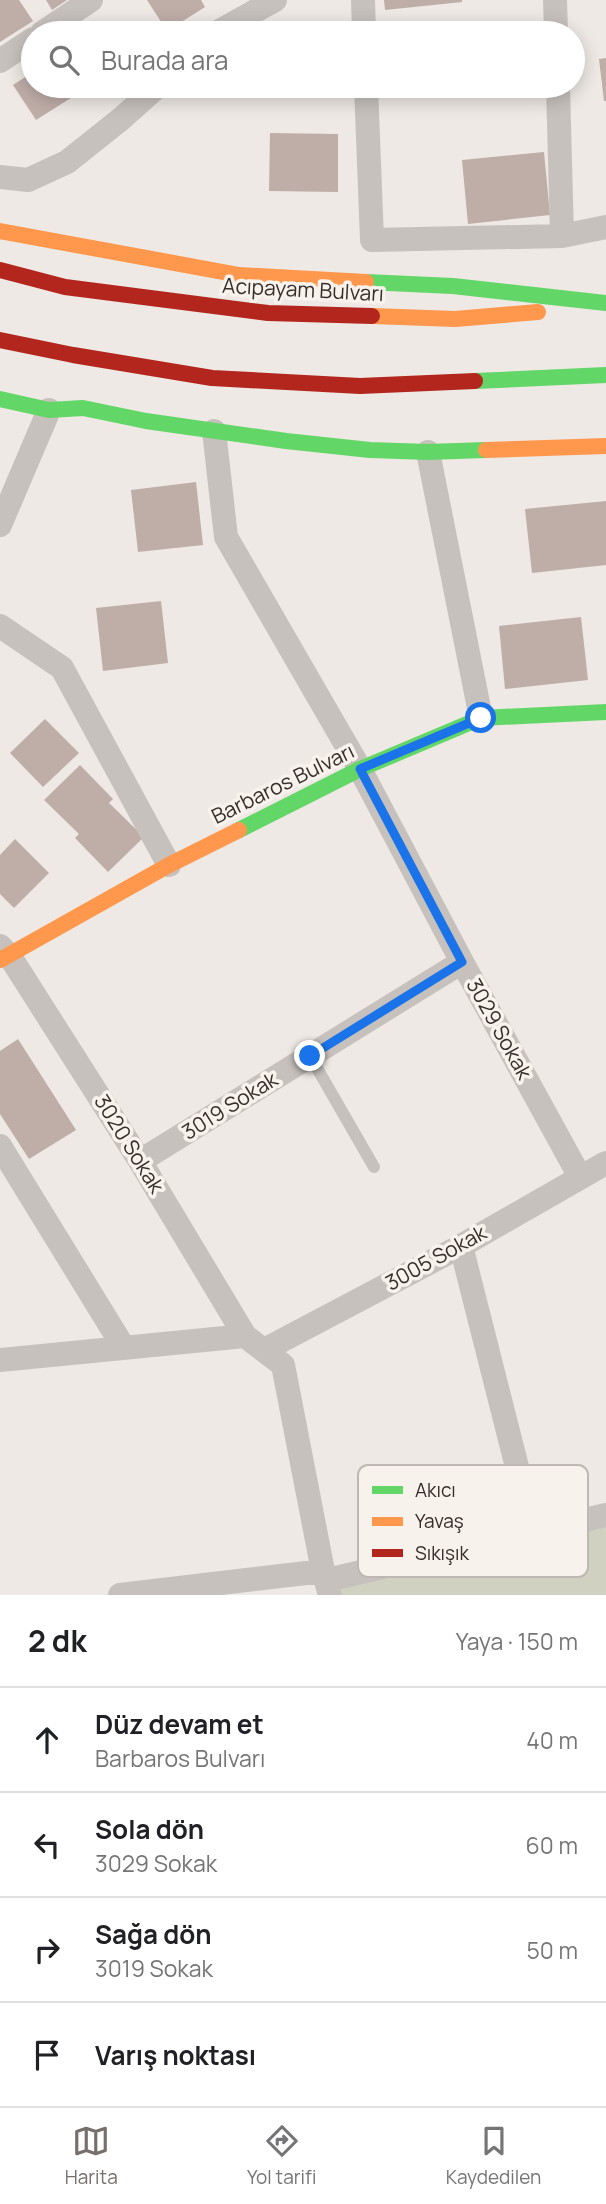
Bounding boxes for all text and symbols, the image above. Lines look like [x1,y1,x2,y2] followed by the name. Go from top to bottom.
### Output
[21,21,585,98] search box
[45,41,83,79] icon: search
[101,42,228,78] text: Burada ara
[222,271,385,307] street label: Acıpayam Bulvarı
[465,702,496,733] route start
[207,736,359,830] street label: Barbaros Bulvarı
[461,973,539,1085] street label: 3029 Sokak
[294,1040,325,1071] route end
[176,1064,283,1146] street label: 3019 Sokak
[88,1089,172,1199] street label: 3020 Sokak
[380,1218,492,1296] street label: 3005 Sokak
[358,1465,588,1577] legend
[415,1477,456,1503] text: Akıcı
[415,1508,464,1534] text: Yavaş
[415,1540,469,1566] text: Sıkışık
[28,1620,87,1661] text: 2 dk
[456,1625,578,1657] text: Yaya · 150 m
[95,1706,264,1742] text: Düz devam et
[28,1721,66,1759] icon: ahead
[526,1724,578,1756] text: 40 m
[95,1742,265,1774] text: Barbaros Bulvarı
[95,1811,204,1847] text: Sola dön
[28,1826,66,1864] icon: left
[526,1829,578,1861] text: 60 m
[95,1847,217,1879] text: 3029 Sokak
[95,1916,212,1952] text: Sağa dön
[28,1931,66,1969] icon: right
[527,1934,578,1966] text: 50 m
[95,1952,213,1984] text: 3019 Sokak
[28,2036,66,2074] icon: arrive
[95,2037,256,2073] text: Varış noktası
[65,2122,118,2190] tab: Harita
[247,2122,316,2190] tab: Yol tarifi
[446,2122,541,2190] tab: Kaydedilen

